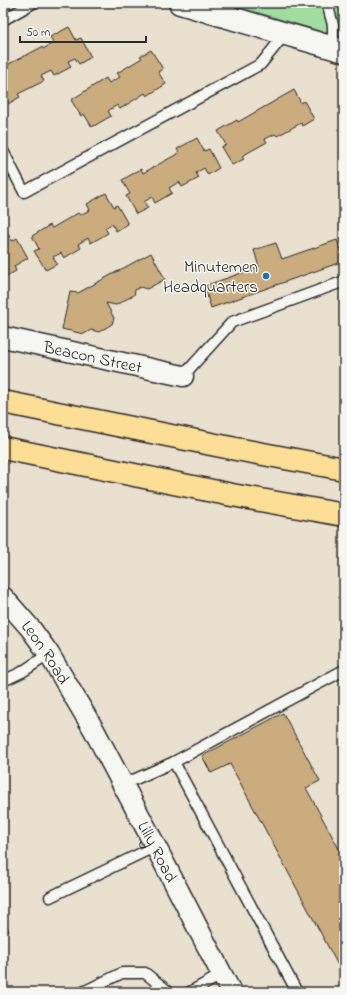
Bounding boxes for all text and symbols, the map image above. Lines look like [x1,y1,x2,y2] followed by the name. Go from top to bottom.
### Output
[20,18,146,44] scale bar
[26,24,50,42] text: 50 m
[163,255,258,300] place label: Minutemen Headquarters
[261,271,271,281] marker: Minutemen Headquarters
[40,335,144,381] street label: Beacon Street
[15,615,75,690] street label: Leon Road
[131,817,183,887] street label: Lilly Road

